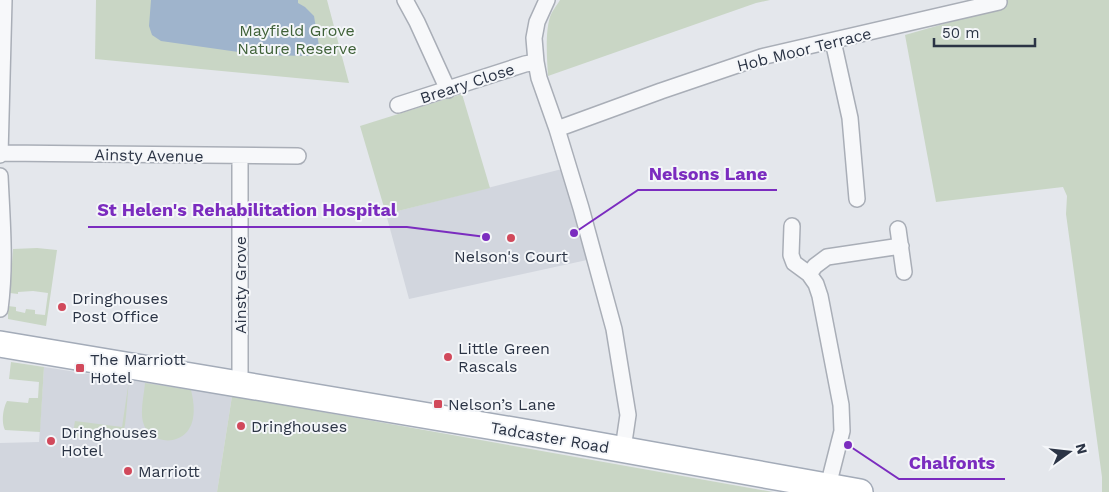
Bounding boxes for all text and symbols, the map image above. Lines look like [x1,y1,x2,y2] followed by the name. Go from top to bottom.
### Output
[934,15,1035,47] scale bar
[237,21,357,58] park label: Mayfield Grove Nature Reserve
[735,24,873,75] street label: Hob Moor Terrace
[942,24,979,42] text: 50 m
[418,59,517,108] street label: Breary Close
[94,145,204,166] street label: Ainsty Avenue
[638,157,777,190] callout: Nelsons Lane
[649,163,767,184] text: Nelsons Lane
[88,194,407,227] callout: St Helen's Rehabilitation Hospital
[97,199,397,220] text: St Helen's Rehabilitation Hospital
[505,232,517,244] marker: Nelson's Court
[231,236,250,334] street label: Ainsty Grove
[454,247,568,266] place label: Nelson's Court
[72,289,168,326] place label: Dringhouses Post Office
[56,301,68,313] marker: Dringhouses Post Office
[458,339,550,376] place label: Little Green Rascals
[90,350,186,387] place label: The Marriott Hotel
[442,351,454,363] marker: Little Green Rascals
[74,362,86,374] marker: The Marriott Hotel
[448,395,556,414] place label: Nelson’s Lane
[432,398,444,410] marker: Nelson’s Lane
[251,417,347,436] place label: Dringhouses
[489,418,611,457] street label: Tadcaster Road
[235,420,247,432] marker: Dringhouses
[61,423,157,460] place label: Dringhouses Hotel
[1044,427,1094,477] north arrow
[45,435,57,447] marker: Dringhouses Hotel
[1072,442,1091,456] text: N
[899,446,1005,479] callout: Chalfonts
[909,452,996,473] text: Chalfonts
[138,462,200,481] place label: Marriott
[122,465,134,477] marker: Marriott

